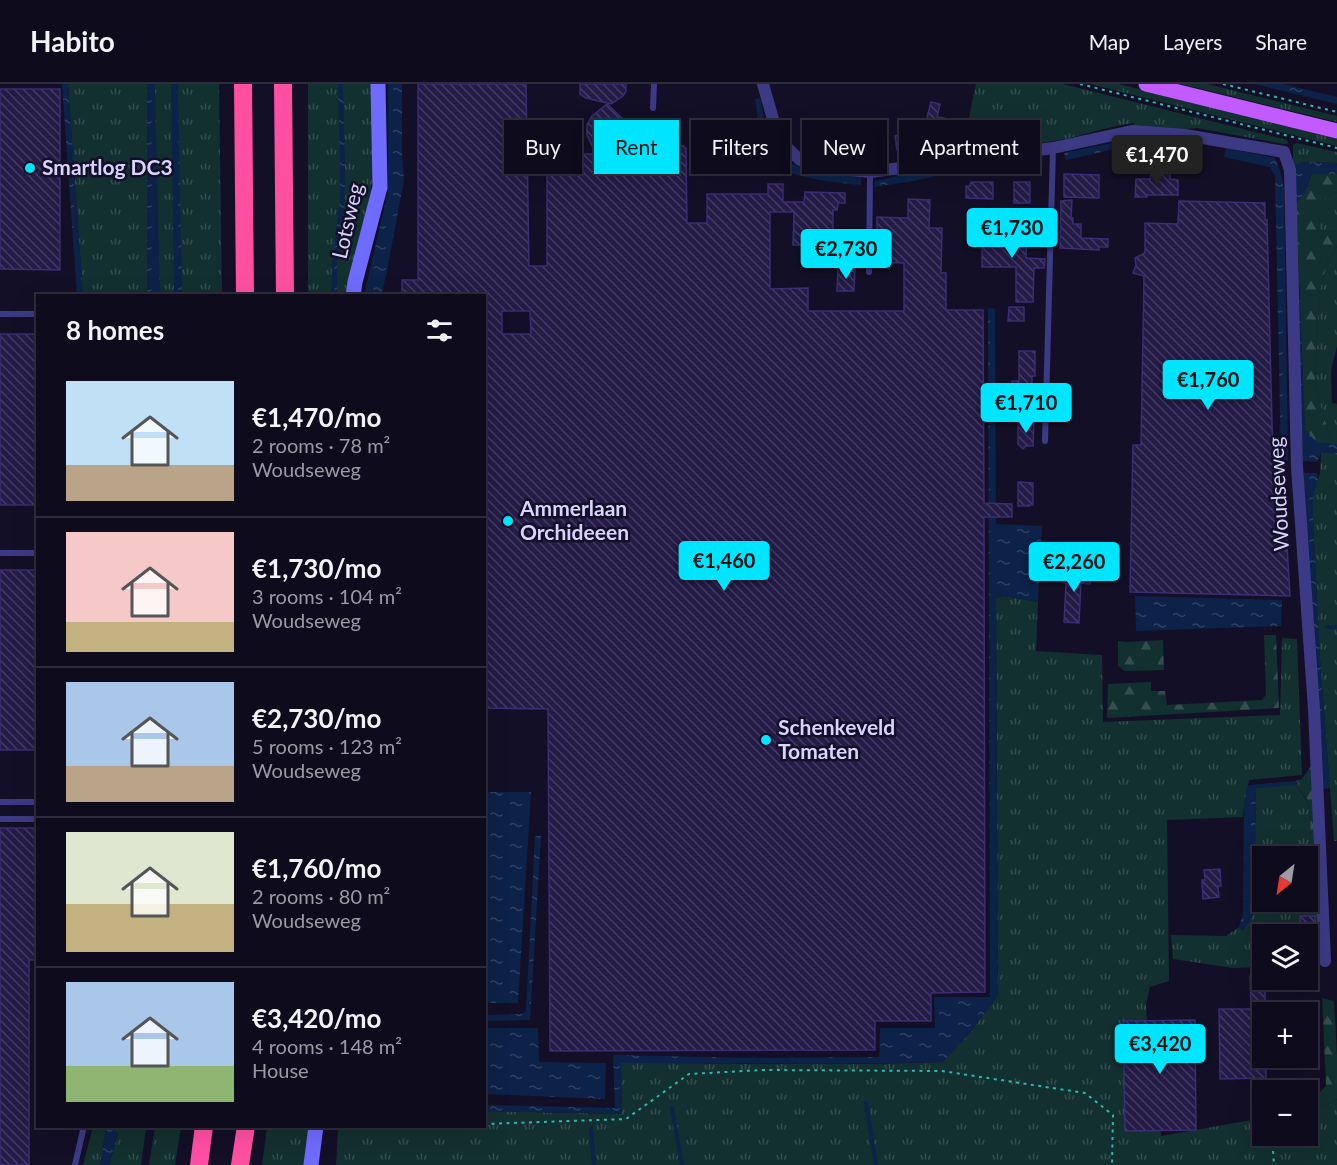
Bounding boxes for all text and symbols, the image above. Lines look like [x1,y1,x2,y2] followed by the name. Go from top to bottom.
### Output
[30,24,115,58] text: Habito
[1089,29,1130,54] text: Map
[1163,29,1222,54] text: Layers
[1255,29,1307,54] text: Share
[504,120,582,174] chip: Buy
[594,120,679,174] chip: Rent
[691,120,790,174] chip: Filters
[802,120,887,174] chip: New
[899,120,1040,174] chip: Apartment
[1108,135,1206,186] pin: €1,470
[1126,142,1188,166] text: €1,470
[42,154,173,179] place label: Smartlog DC3
[23,161,37,175] marker: Smartlog DC3
[326,180,367,261] street label: Lotsweg
[963,208,1061,259] pin: €1,730
[981,215,1043,239] text: €1,730
[797,229,895,280] pin: €2,730
[815,236,877,260] text: €2,730
[66,314,164,346] text: 8 homes
[423,314,456,347] icon: filters
[1159,360,1257,411] pin: €1,760
[1177,367,1239,391] text: €1,760
[977,383,1075,434] pin: €1,710
[995,390,1057,414] text: €1,710
[252,401,382,433] text: €1,470/mo
[114,405,186,477] icon: home
[252,433,390,457] text: 2 rooms · 78 m²
[1262,436,1293,552] street label: Woudseweg
[252,457,361,481] text: Woudseweg
[519,495,629,544] place label: Ammerlaan Orchideeen
[501,514,515,528] marker: Ammerlaan Orchideeen
[675,541,773,592] pin: €1,460
[1025,542,1123,593] pin: €2,260
[693,548,755,572] text: €1,460
[1043,549,1105,573] text: €2,260
[252,552,382,584] text: €1,730/mo
[114,556,186,628] icon: home
[252,584,402,608] text: 3 rooms · 104 m²
[252,608,361,632] text: Woudseweg
[252,702,382,734] text: €2,730/mo
[114,706,186,778] icon: home
[778,714,895,763] place label: Schenkeveld Tomaten
[759,733,773,747] marker: Schenkeveld Tomaten
[252,734,402,758] text: 5 rooms · 123 m²
[252,758,361,782] text: Woudseweg
[1252,846,1318,912] north arrow
[1252,846,1318,1146] map controls
[252,852,382,884] text: €1,760/mo
[114,856,186,928] icon: home
[252,884,390,908] text: 2 rooms · 80 m²
[252,908,361,932] text: Woudseweg
[1252,924,1318,990] button: layers
[252,1002,382,1034] text: €3,420/mo
[1252,1002,1318,1068] button: +
[114,1006,186,1078] icon: home
[1111,1024,1209,1075] pin: €3,420
[1129,1031,1191,1055] text: €3,420
[252,1034,402,1058] text: 4 rooms · 148 m²
[252,1058,309,1082] text: House
[1252,1080,1318,1146] button: −

